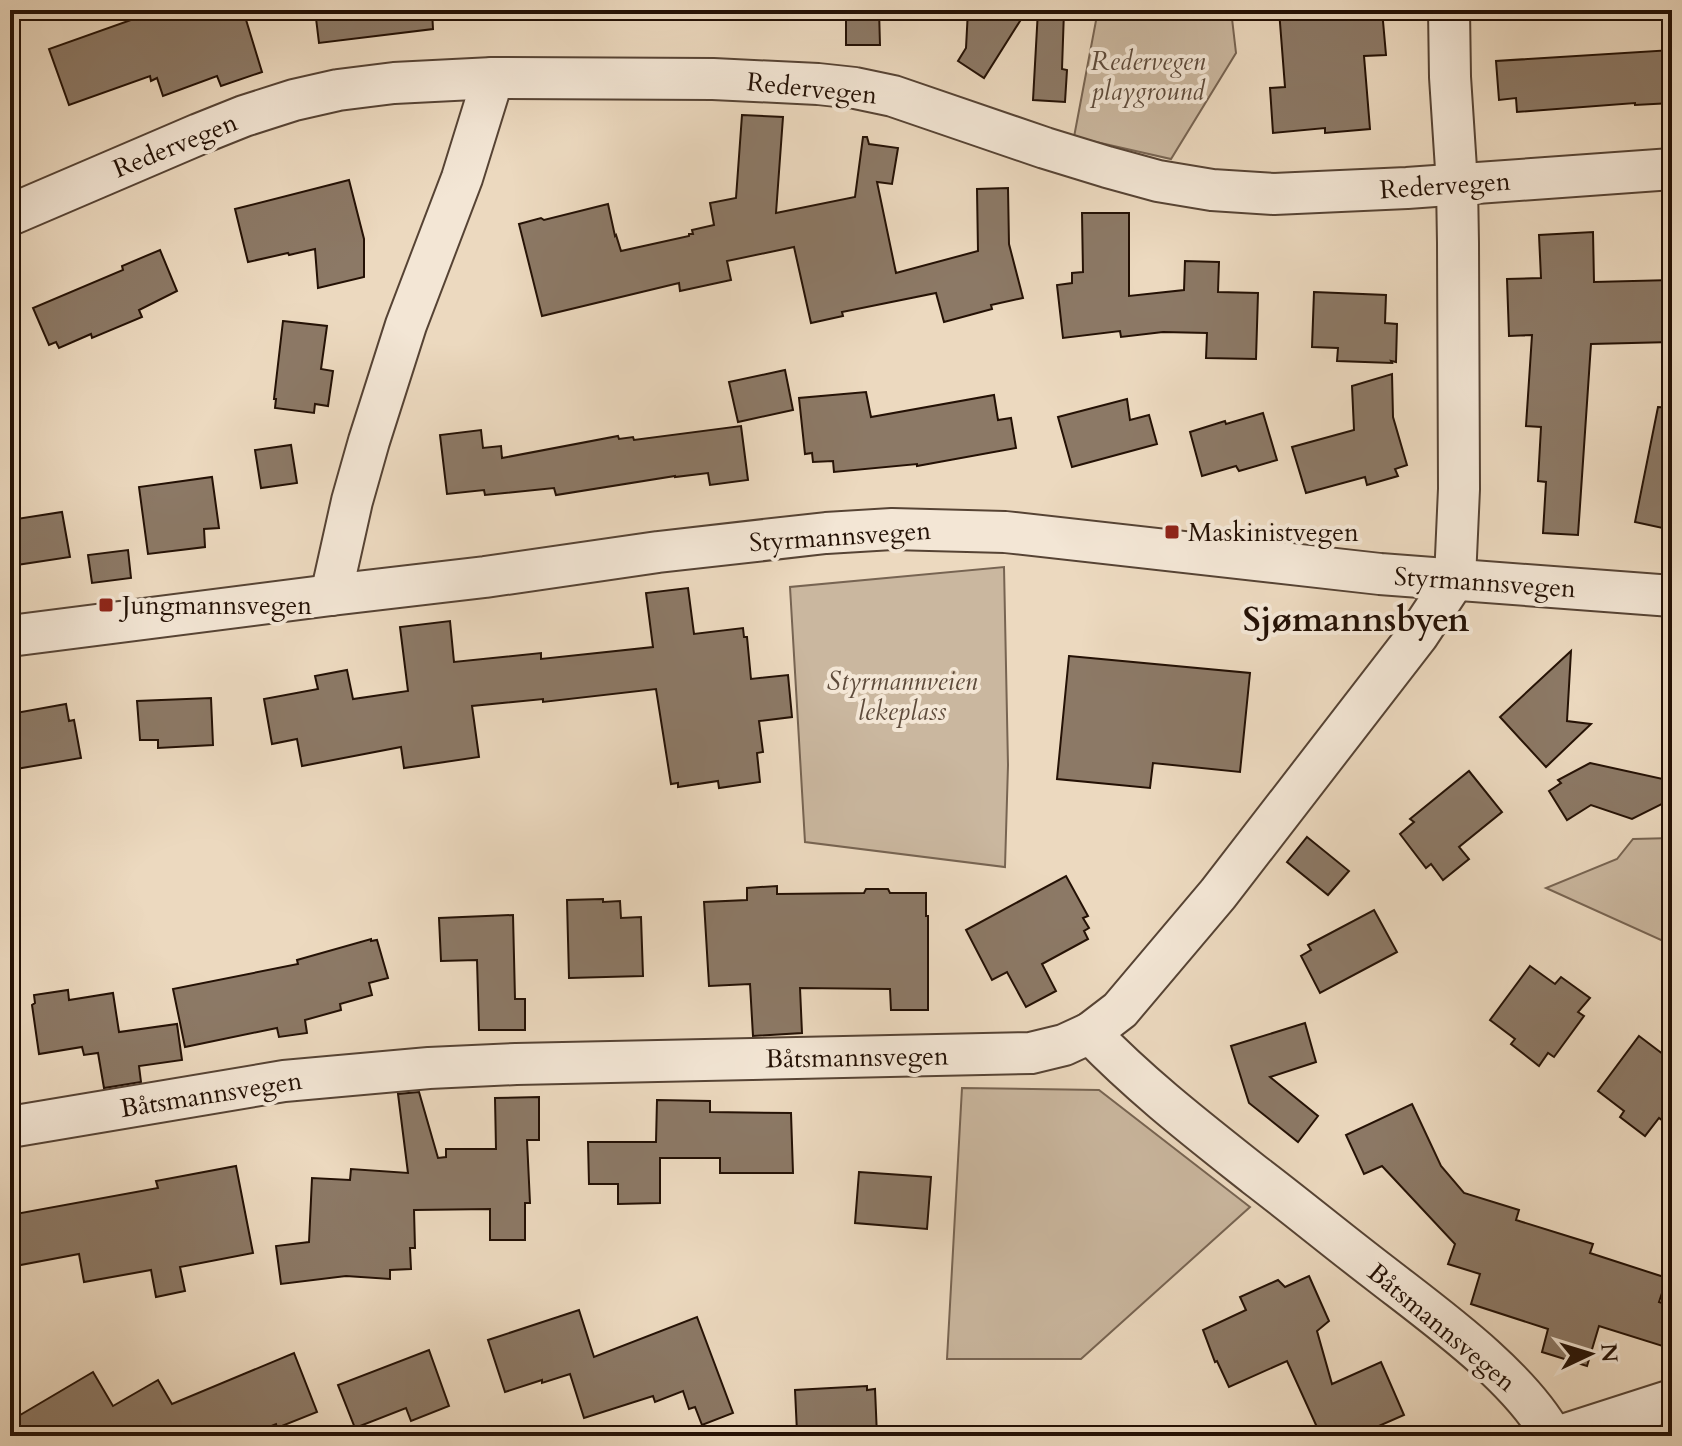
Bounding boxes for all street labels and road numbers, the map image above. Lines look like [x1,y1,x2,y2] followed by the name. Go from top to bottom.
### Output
[745,64,879,113] street label: Redervegen
[108,105,243,186] street label: Redervegen
[1378,163,1512,208] street label: Redervegen
[748,513,932,560] street label: Styrmannsvegen
[1393,559,1577,606] street label: Styrmannsvegen
[765,1038,949,1077] street label: Båtsmannsvegen
[118,1063,305,1126] street label: Båtsmannsvegen
[1360,1255,1523,1400] street label: Båtsmannsvegen

